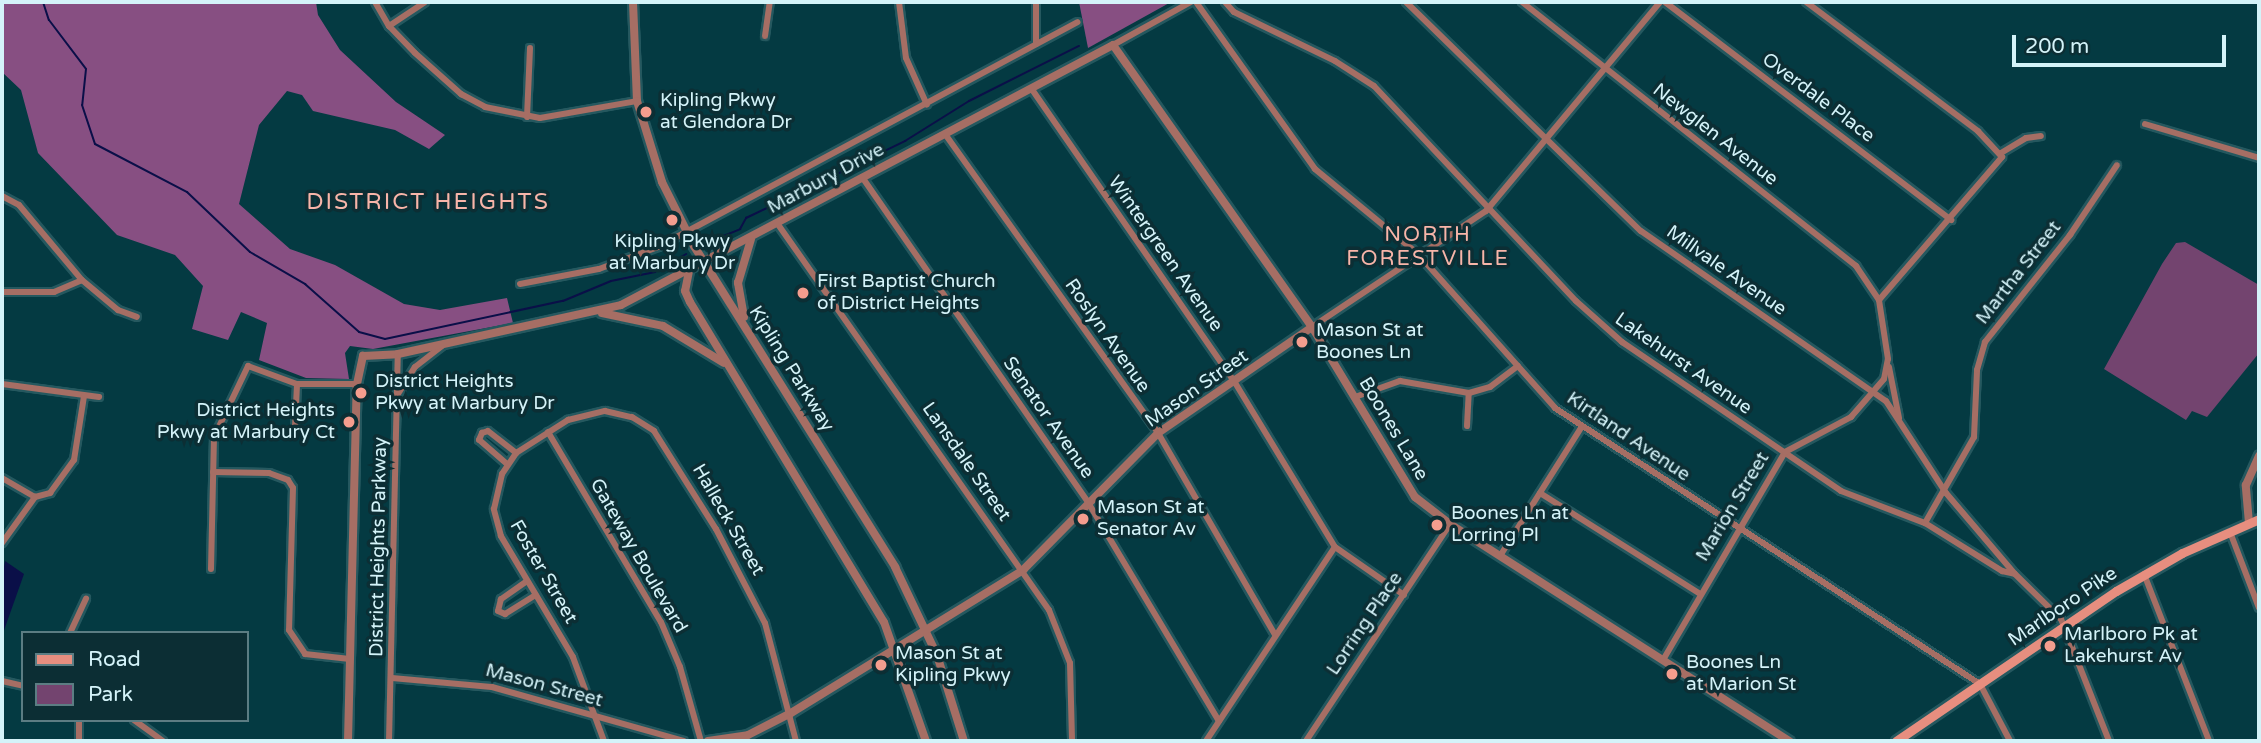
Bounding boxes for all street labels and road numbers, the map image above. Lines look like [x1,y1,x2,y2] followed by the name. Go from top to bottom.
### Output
[1757,48,1879,148] street label: Overdale Place
[1648,79,1782,191] street label: Newglen Avenue
[764,139,888,219] street label: Marbury Drive
[1103,172,1227,336] street label: Wintergreen Avenue
[1972,217,2066,329] street label: Martha Street
[1662,221,1790,321] street label: Millvale Avenue
[1059,275,1155,397] street label: Roslyn Avenue
[743,302,839,436] street label: Kipling Parkway
[1610,308,1756,420] street label: Lakehurst Avenue
[1141,345,1253,433] street label: Mason Street
[998,353,1098,483] street label: Senator Avenue
[1353,373,1433,485] street label: Boones Lane
[1562,387,1694,487] street label: Kirtland Avenue
[917,398,1015,526] street label: Lansdale Street
[366,437,392,657] street label: District Heights Parkway
[1691,448,1775,566] street label: Marion Street
[687,460,769,580] street label: Halleck Street
[585,475,691,637] street label: Gateway Boulevard
[504,516,582,628] street label: Foster Street
[2004,562,2122,652] street label: Marlboro Pike
[1322,568,1408,680] street label: Lorring Place
[483,659,605,713] street label: Mason Street

